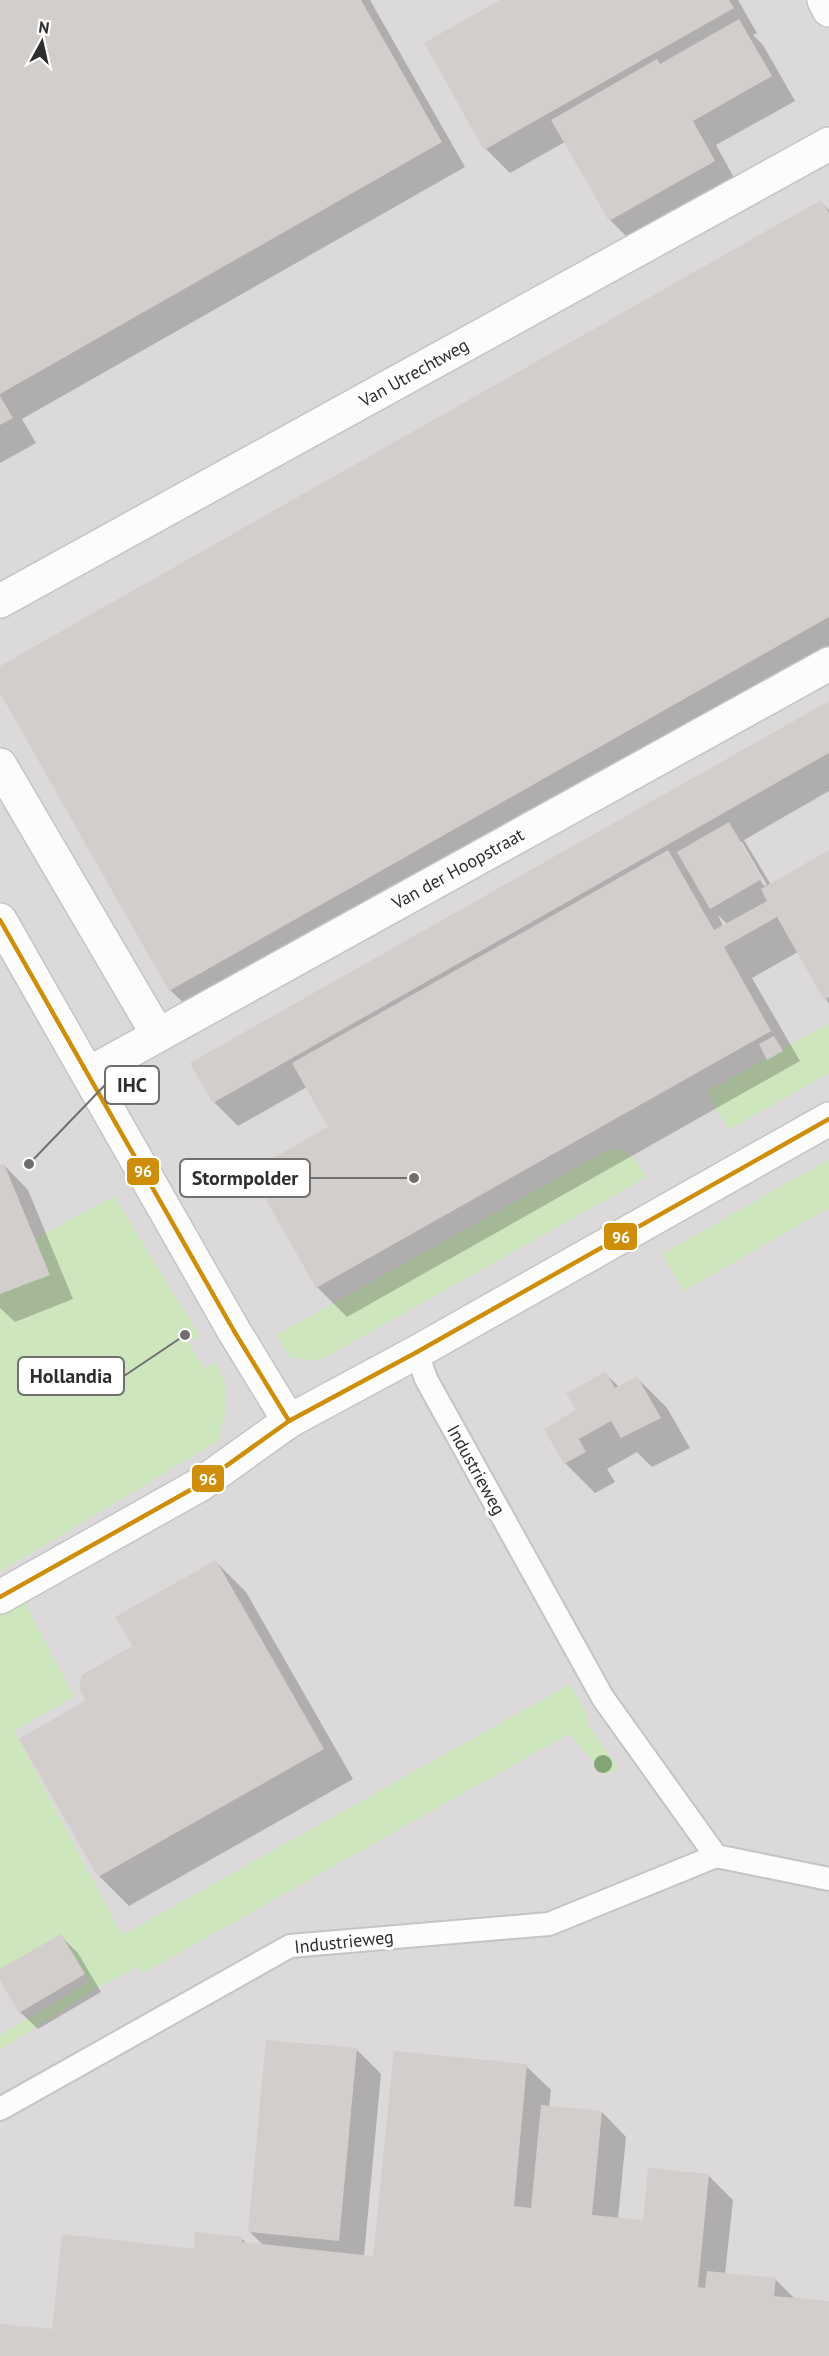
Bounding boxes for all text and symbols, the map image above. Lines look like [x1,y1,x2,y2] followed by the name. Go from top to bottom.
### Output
[12,12,72,72] north arrow
[37,17,51,38] text: N
[354,333,472,413] street label: Van Utrechtweg
[387,823,528,915] street label: Van der Hoopstraat
[105,1066,159,1104] callout: IHC
[117,1072,147,1098] text: IHC
[126,1157,160,1186] line badge: 96
[180,1159,310,1197] callout: Stormpolder
[134,1161,152,1181] text: 96
[192,1165,298,1191] text: Stormpolder
[603,1222,638,1251] line badge: 96
[612,1227,630,1247] text: 96
[18,1357,124,1395] callout: Hollandia
[30,1363,112,1389] text: Hollandia
[442,1421,511,1519] street label: Industrieweg
[191,1464,225,1493] line badge: 96
[199,1469,217,1489] text: 96
[293,1925,395,1958] street label: Industrieweg

